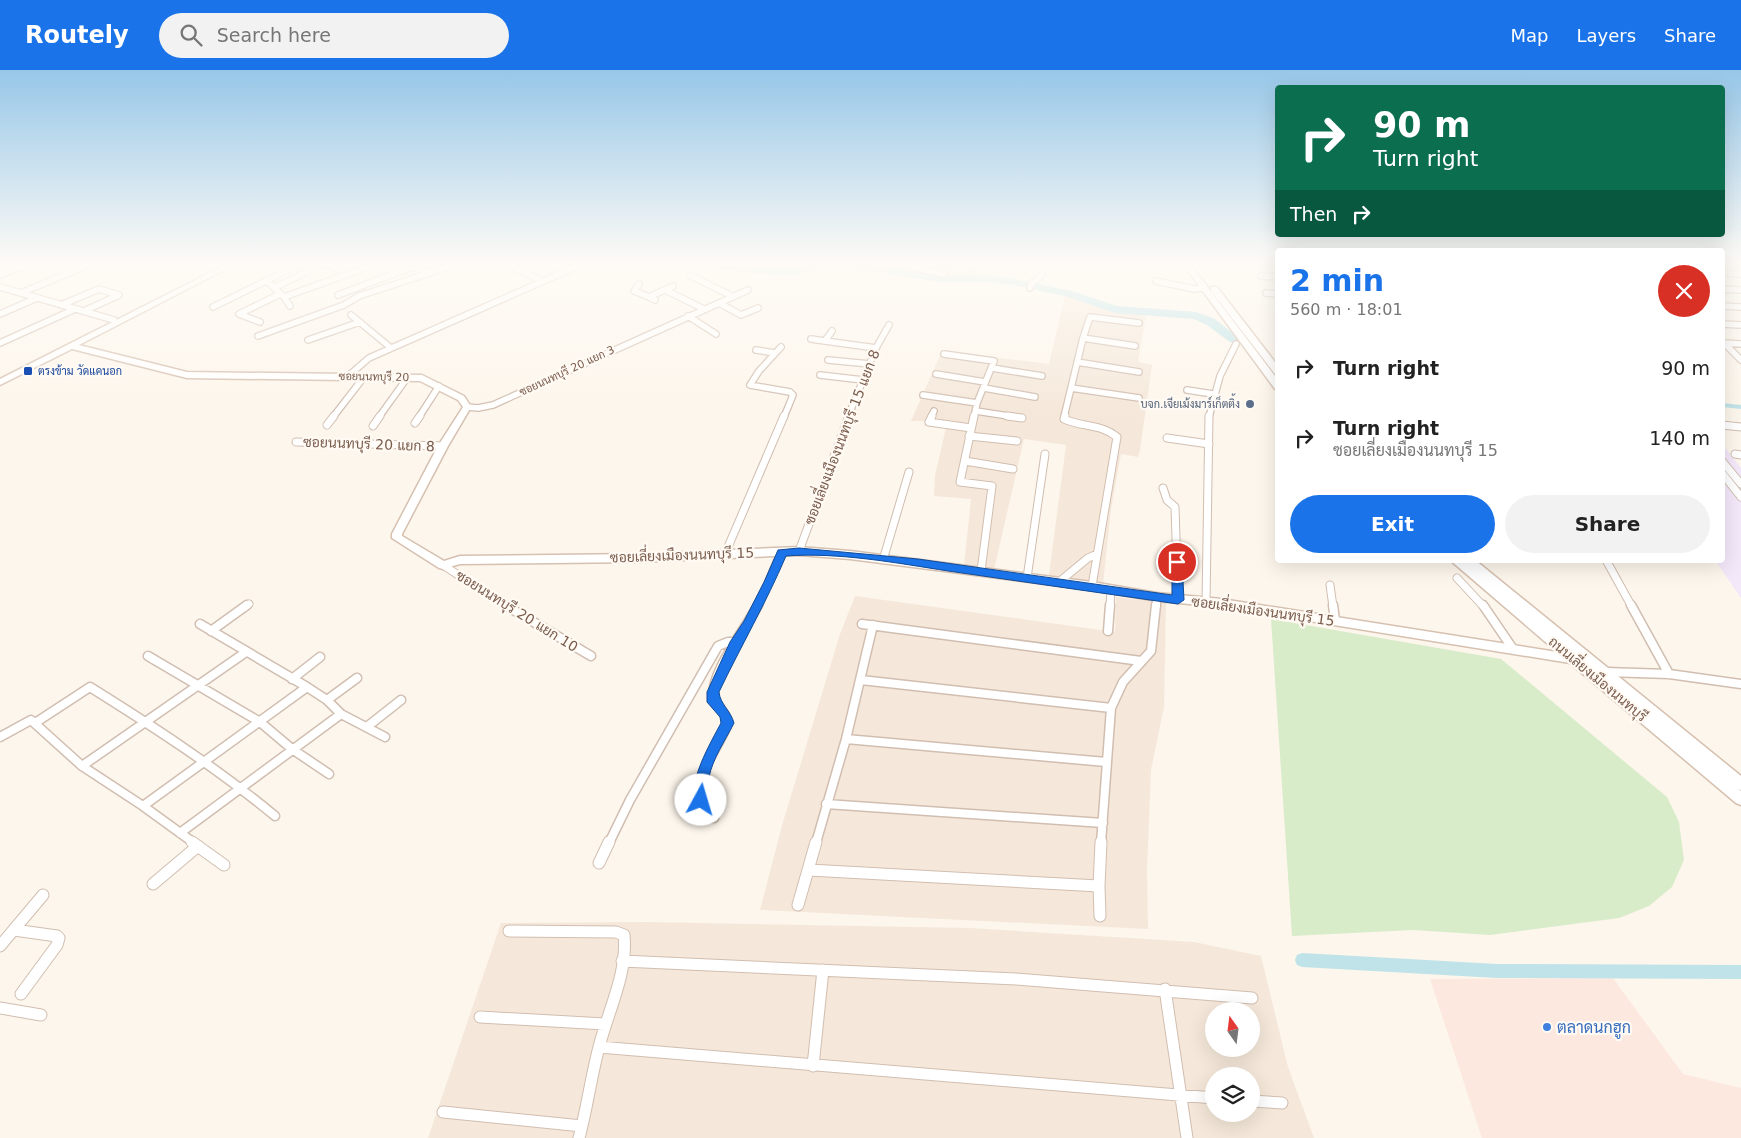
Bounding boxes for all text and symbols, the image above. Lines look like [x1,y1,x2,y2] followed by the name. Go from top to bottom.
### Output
[159,13,509,58] search box
[25,21,129,49] text: Routely
[177,21,205,49] icon: search
[217,24,331,46] text: Search here
[1510,25,1548,46] text: Map
[1576,25,1636,46] text: Layers
[1664,25,1716,46] text: Share
[1290,105,1355,170] icon: right
[1373,105,1470,145] text: 90 m
[1373,146,1478,171] text: Turn right
[1347,200,1375,228] icon: right
[1290,203,1337,225] text: Then
[1290,263,1384,298] text: 2 min
[1658,265,1710,317] button: close
[1290,300,1403,319] text: 560 m · 18:01
[516,341,618,401] street label: ซอยนนทบุรี 20 แยก 3
[797,346,885,528] street label: ซอยเลี่ยงเมืองนนทบุรี 15 แยก 8
[1290,354,1318,382] icon: right
[1333,357,1439,379] text: Turn right
[1661,357,1710,379] text: 90 m
[38,364,122,378] place label: ตรงข้าม วัดแคนอก
[22,365,34,377] marker: ตรงข้าม วัดแคนอก
[339,368,409,386] street label: ซอยนนทบุรี 20
[1140,393,1240,411] place label: บจก.เจียเม้งมาร์เก็ตติ้ง
[1244,398,1256,410] marker: บจก.เจียเม้งมาร์เก็ตติ้ง
[1333,417,1439,439] text: Turn right
[1290,424,1318,452] icon: right
[1649,427,1710,449] text: 140 m
[303,433,435,456] street label: ซอยนนทบุรี 20 แยก 8
[1333,441,1498,460] text: ซอยเลี่ยงเมืองนนทบุรี 15
[1290,495,1495,553] button: Exit
[1505,495,1710,553] button: Share
[609,540,754,568] street label: ซอยเลี่ยงเมืองนนทบุรี 15
[1156,541,1198,583] pin
[1163,548,1191,576] icon: arrive
[452,566,581,657] street label: ซอยนนทบุรี 20 แยก 10
[1190,589,1336,631] street label: ซอยเลี่ยงเมืองนนทบุรี 15
[1544,630,1653,726] street label: ถนนเลี่ยงเมืองนนทบุรี
[674,773,726,825] position arrow
[1205,1002,1260,1058] north arrow
[1205,1002,1260,1122] map controls
[1557,1018,1631,1039] place label: ตลาดนกฮูก
[1541,1021,1553,1033] marker: ตลาดนกฮูก
[1205,1067,1260,1122] button: layers

